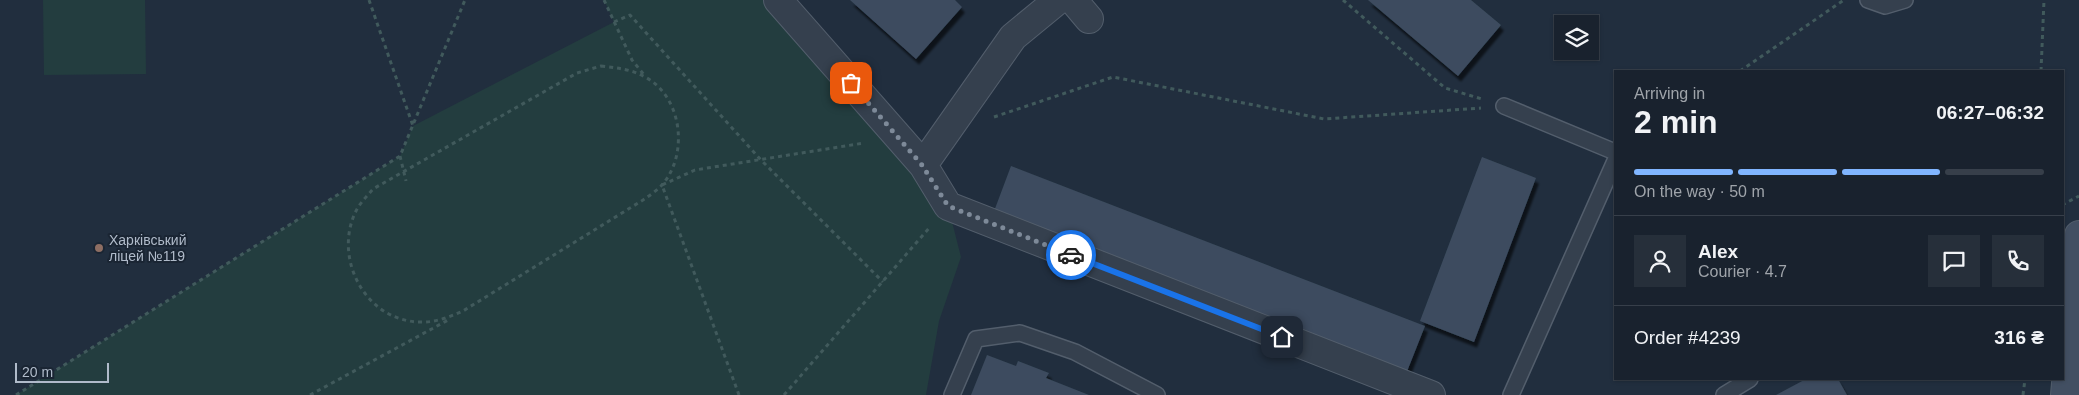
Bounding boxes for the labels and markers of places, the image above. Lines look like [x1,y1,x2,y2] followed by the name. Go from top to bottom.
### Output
[830,62,872,104] pin
[109,232,187,264] place label: Харківський ліцей №119
[93,242,105,254] marker: Харківський ліцей №119
[1261,316,1303,358] pin

